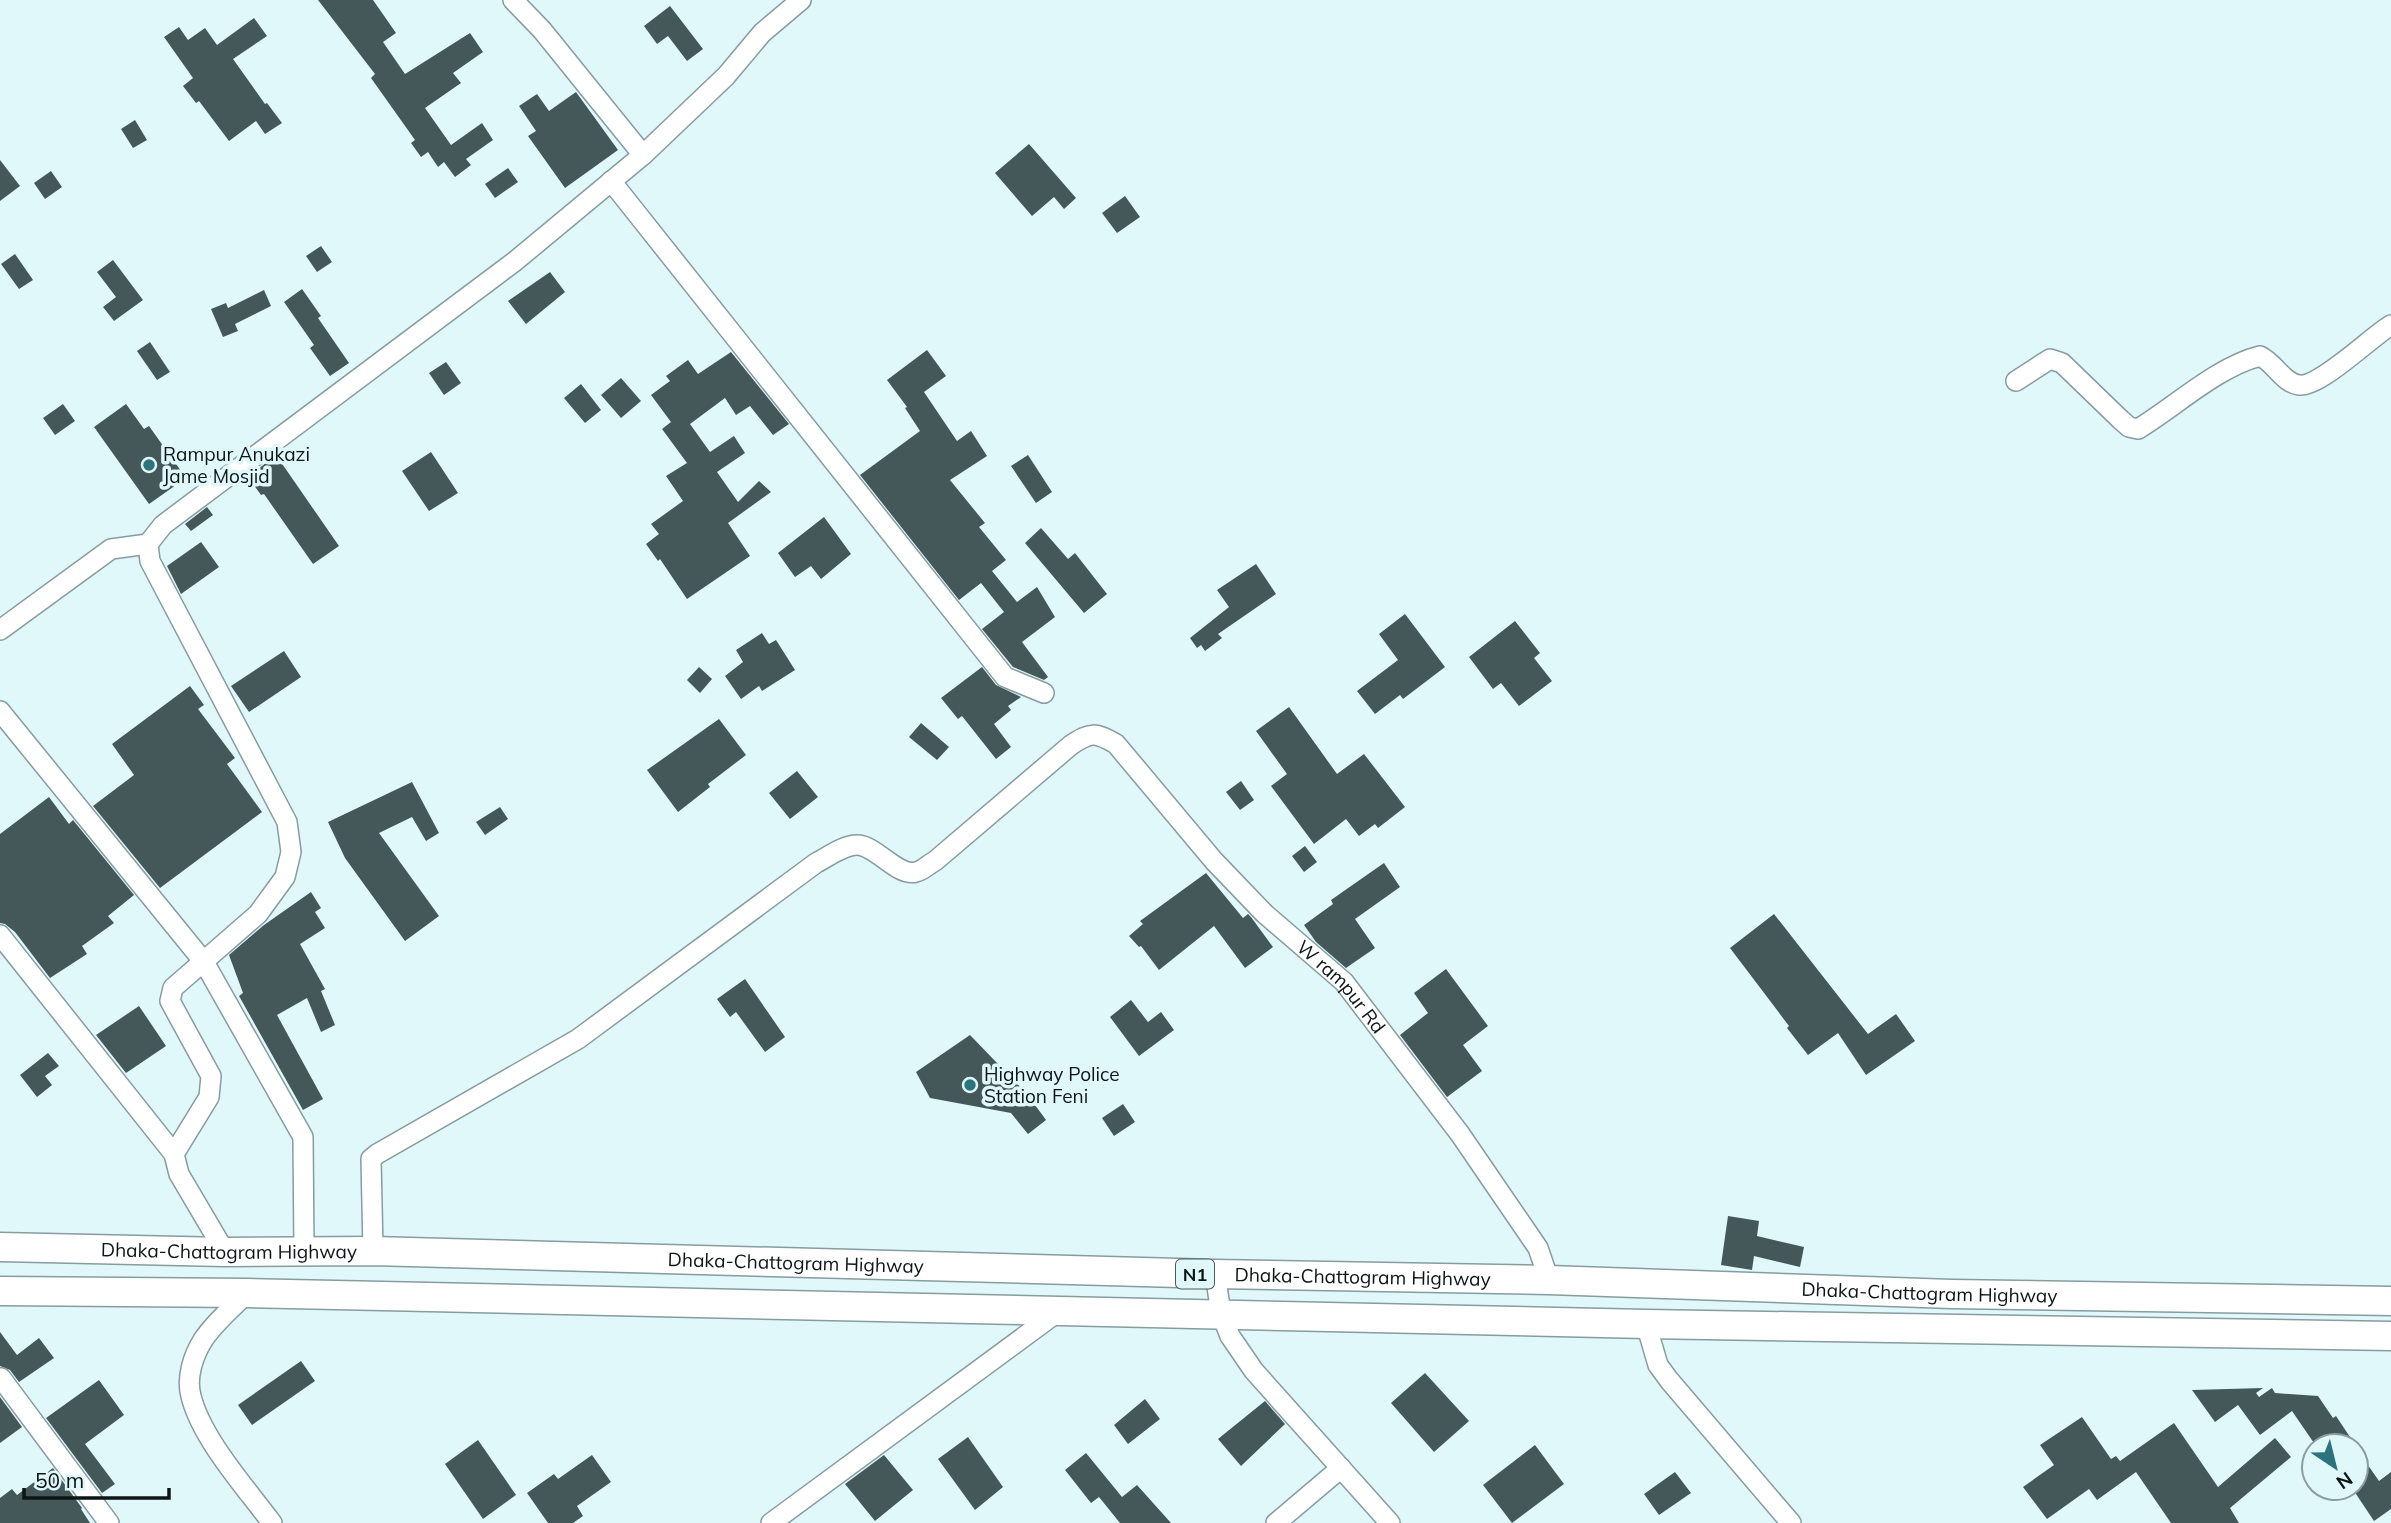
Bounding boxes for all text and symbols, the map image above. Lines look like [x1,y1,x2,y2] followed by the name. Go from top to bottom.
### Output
[163,442,310,488] place label: Rampur Anukazi Jame Mosjid
[141,457,157,473] marker: Rampur Anukazi Jame Mosjid
[1292,935,1391,1038] street label: W rampur Rd
[984,1062,1120,1108] place label: Highway Police Station Feni
[962,1077,978,1093] marker: Highway Police Station Feni
[101,1237,357,1264] street label: Dhaka-Chattogram Highway
[667,1247,924,1278] street label: Dhaka-Chattogram Highway
[1176,1260,1214,1288] road number: N1
[1234,1262,1491,1291] street label: Dhaka-Chattogram Highway
[1801,1277,2058,1308] street label: Dhaka-Chattogram Highway
[2300,1432,2370,1502] north arrow
[24,1456,170,1500] scale bar
[35,1467,84,1493] text: 50 m
[2332,1467,2358,1495] text: N

